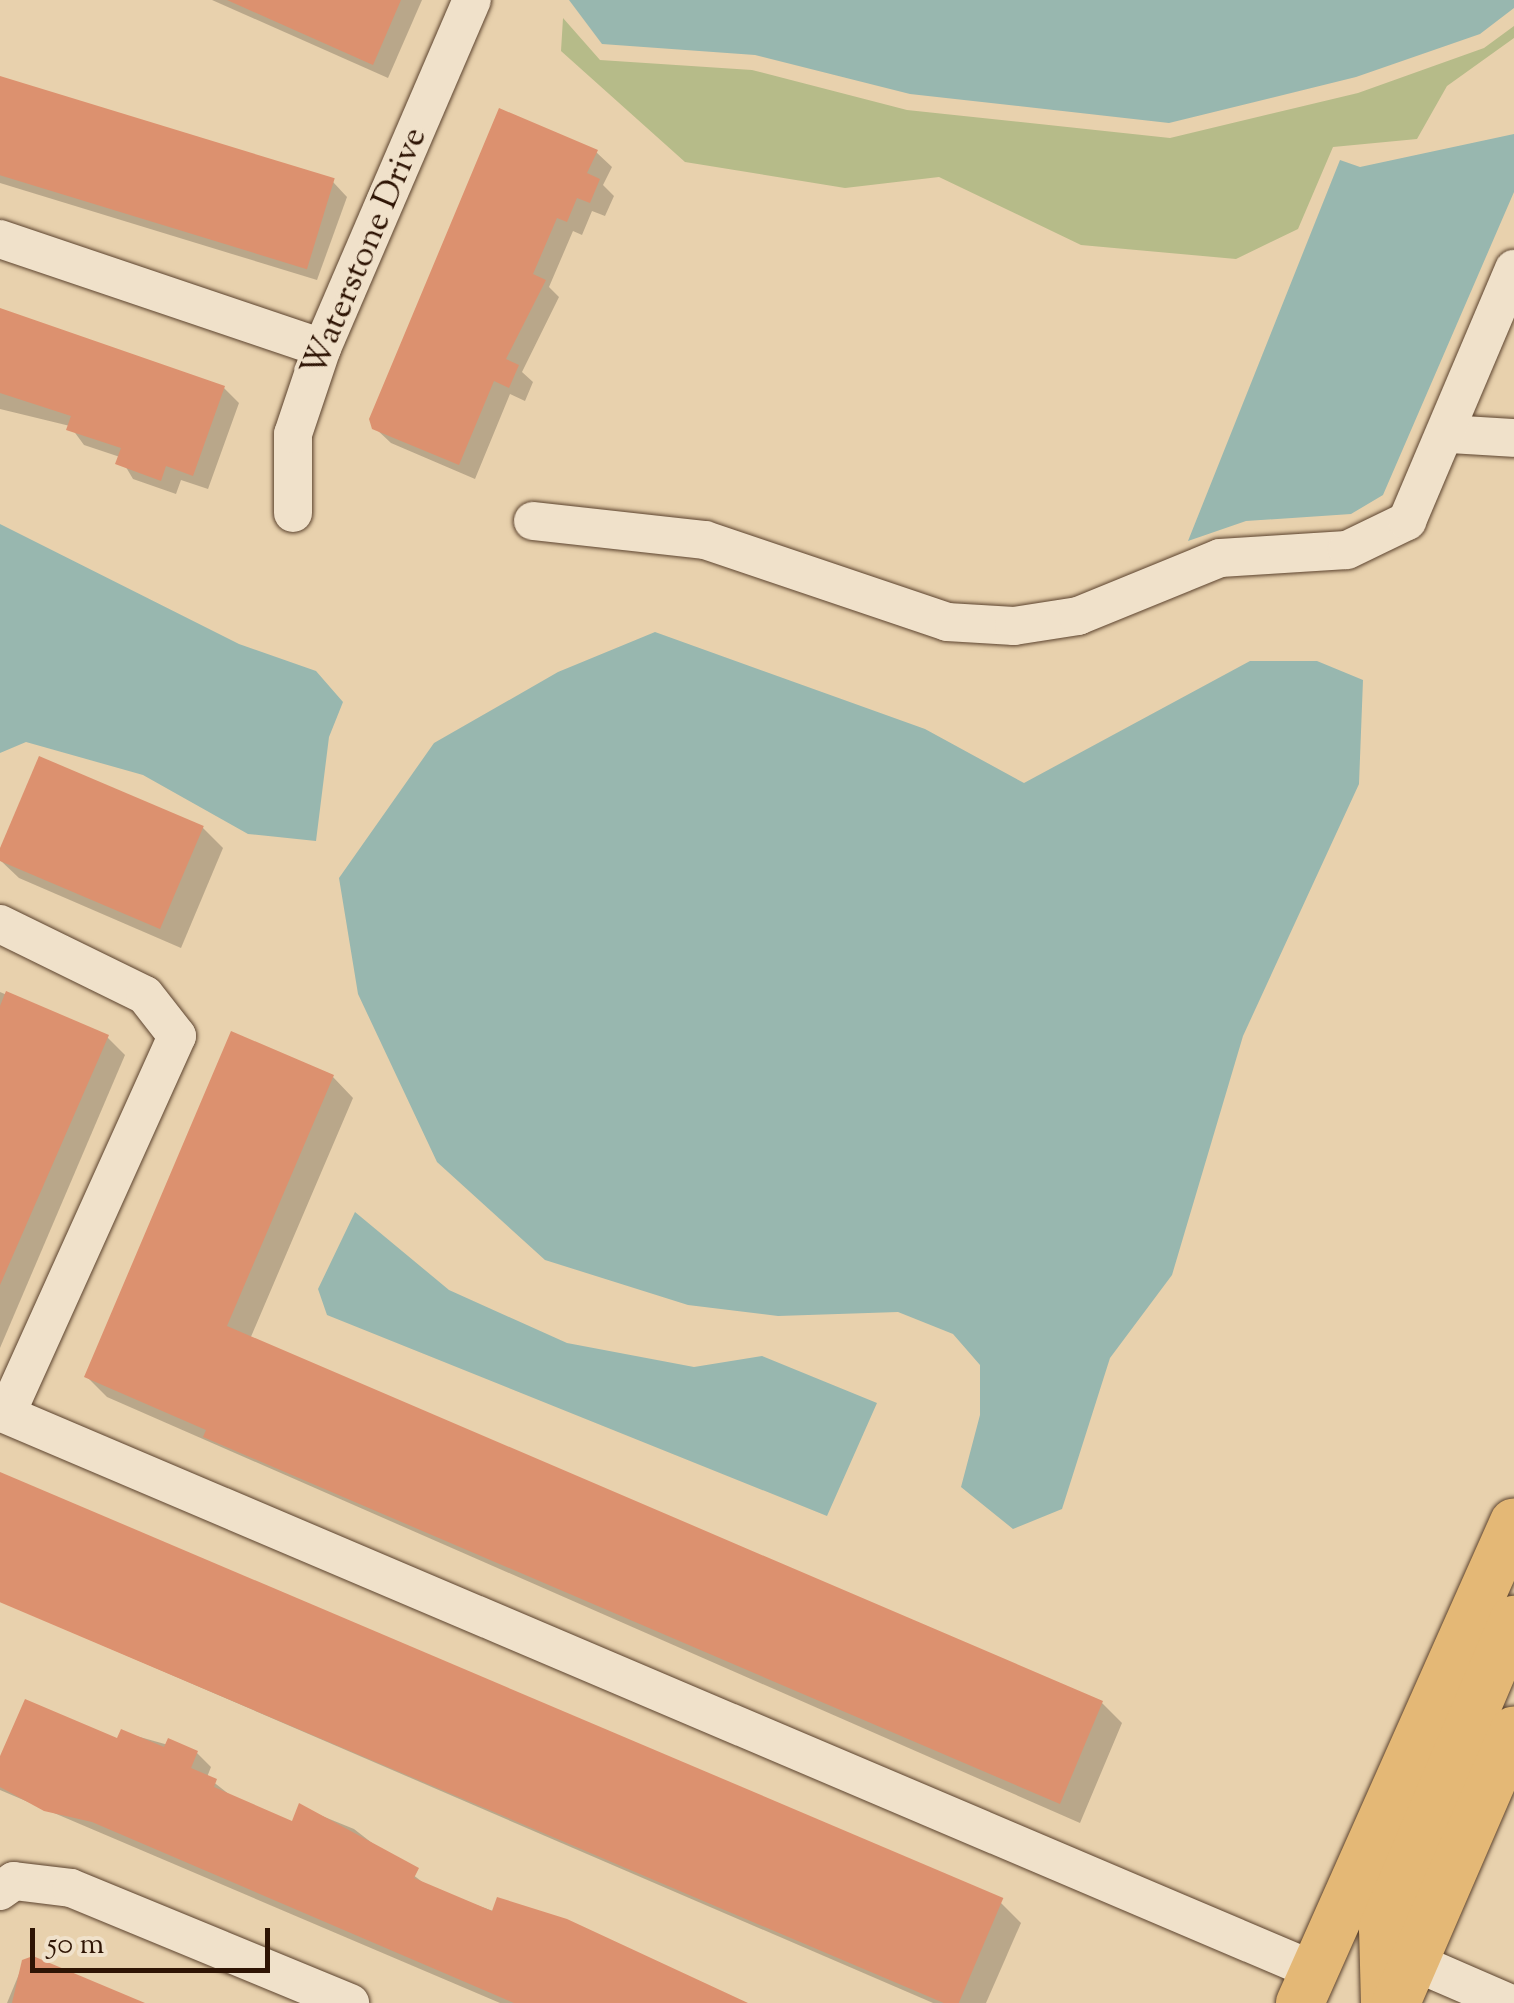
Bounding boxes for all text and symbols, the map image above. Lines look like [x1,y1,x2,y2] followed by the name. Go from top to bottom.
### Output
[294,122,438,384] street label: Waterstone Drive
[35,1908,275,1970] scale bar
[47,1924,104,1967] text: 50 m

